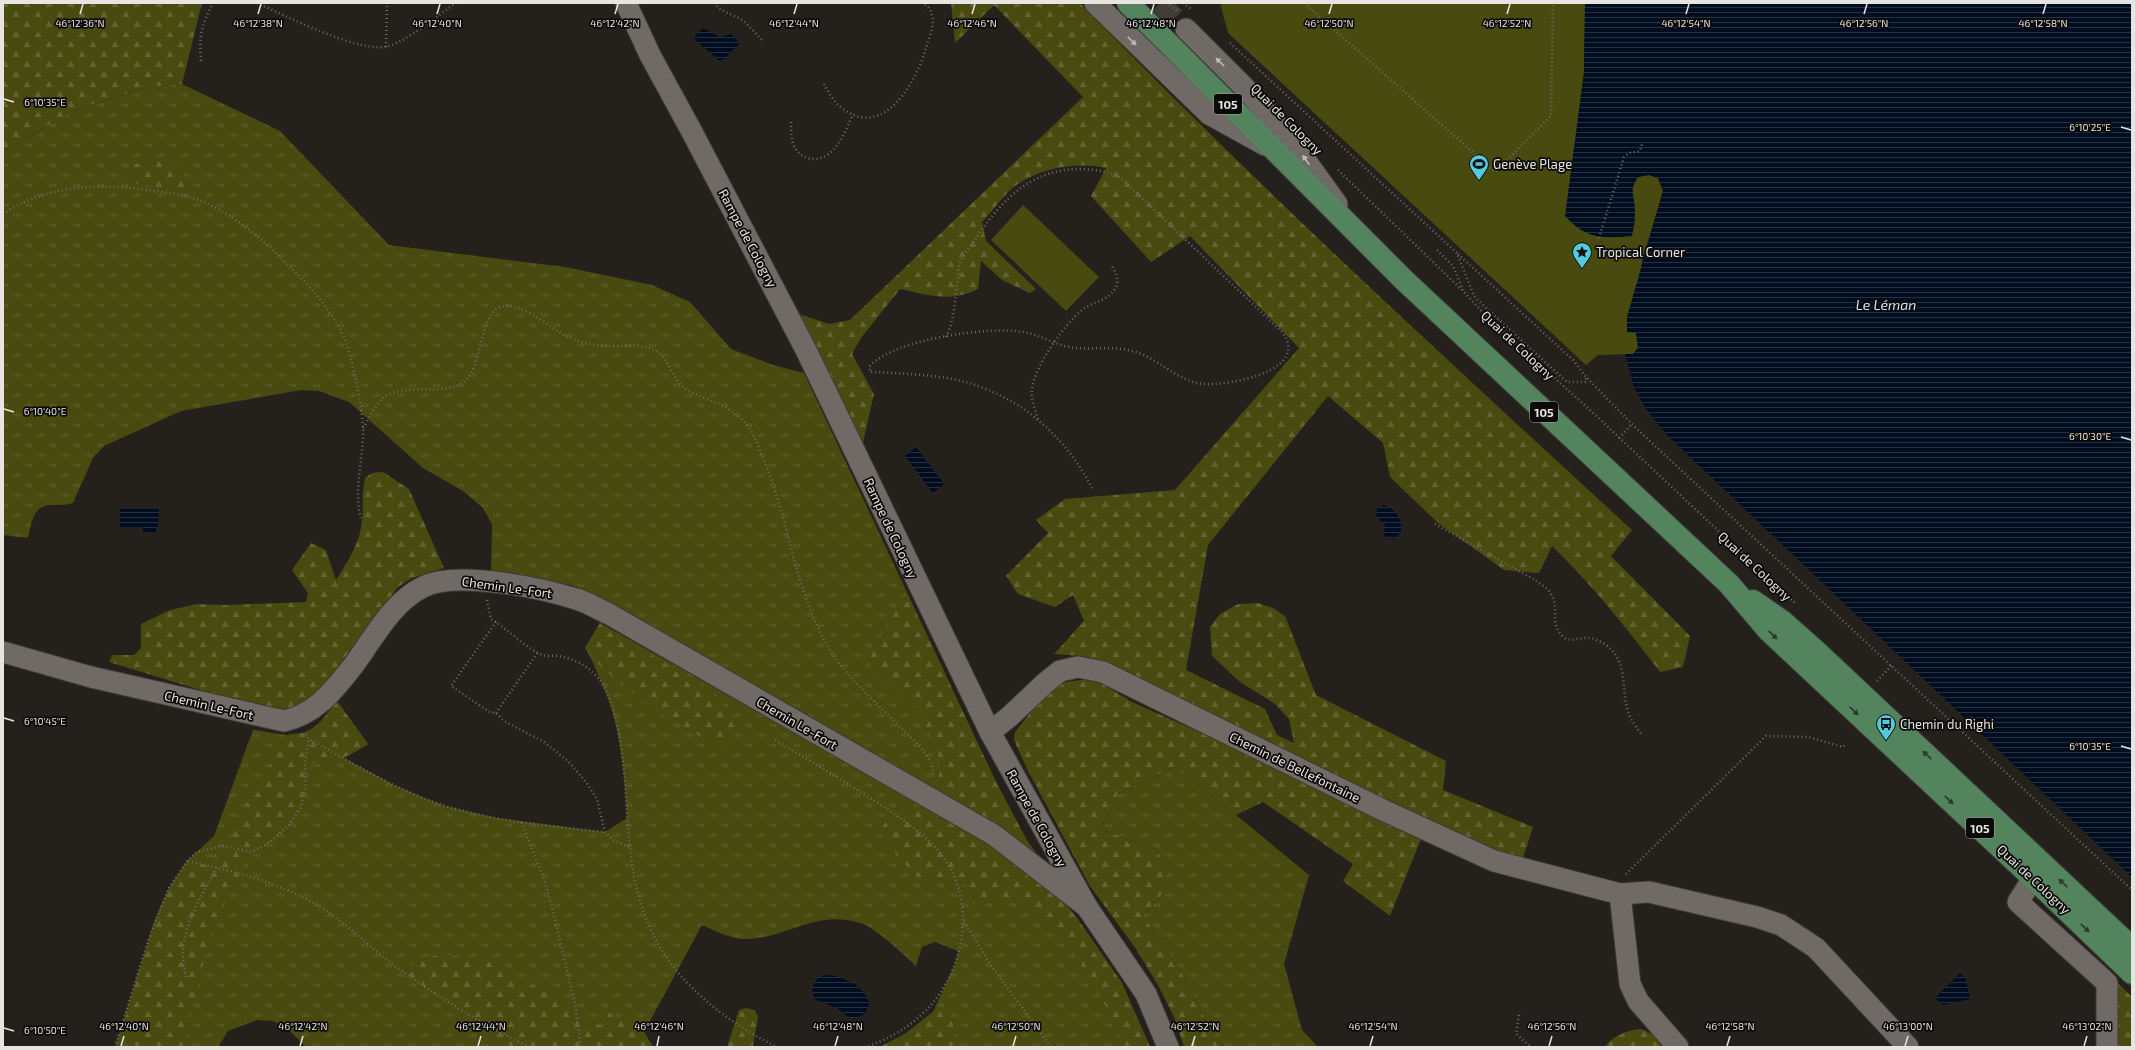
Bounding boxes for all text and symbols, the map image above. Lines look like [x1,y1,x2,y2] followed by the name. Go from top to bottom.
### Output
[55,17,105,29] text: 46°12'36"N
[233,17,283,29] text: 46°12'38"N
[412,17,462,29] text: 46°12'40"N
[590,17,640,29] text: 46°12'42"N
[769,17,819,29] text: 46°12'44"N
[947,17,997,29] text: 46°12'46"N
[1126,17,1176,29] text: 46°12'48"N
[1304,17,1354,29] text: 46°12'50"N
[1483,17,1531,29] text: 46°12'52"N
[1661,17,1711,29] text: 46°12'54"N
[1840,17,1888,29] text: 46°12'56"N
[2018,17,2068,29] text: 46°12'58"N
[1127,36,1138,45] one-way arrow
[1215,57,1225,67] one-way arrow
[1248,80,1326,158] street label: Quai de Cologny
[1214,94,1242,114] road number: 105
[24,96,66,108] text: 6°10'35"E
[2069,121,2111,133] text: 6°10'25"E
[1468,153,1490,181] sports icon: Genève Plage
[1302,154,1310,165] one-way arrow
[1493,156,1572,172] place label: Genève Plage
[715,186,781,290] street label: Rampe de Cologny
[1571,241,1593,269] place icon: Tropical Corner
[1596,244,1685,260] place label: Tropical Corner
[1856,296,1916,313] water label: Le Léman
[1478,307,1558,383] street label: Quai de Cologny
[1530,402,1558,422] road number: 105
[24,405,67,417] text: 6°10'40"E
[2069,430,2111,442] text: 6°10'30"E
[861,475,921,581] street label: Rampe de Cologny
[1715,528,1795,604] street label: Quai de Cologny
[461,573,553,601] street label: Chemin Le-Fort
[1768,630,1778,639] one-way arrow
[163,687,255,723] street label: Chemin Le-Fort
[754,693,840,753] street label: Chemin Le-Fort
[1849,706,1859,716] one-way arrow
[1875,713,1897,741] bus stop icon: Chemin du Righi
[24,715,66,727] text: 6°10'45"E
[1900,716,1994,732] place label: Chemin du Righi
[1227,728,1363,806] street label: Chemin de Bellefontaine
[2069,740,2111,752] text: 6°10'35"E
[1922,751,1933,760] one-way arrow
[1004,766,1070,870] street label: Rampe de Cologny
[1944,795,1954,805] one-way arrow
[1966,818,1994,838] road number: 105
[1994,841,2074,917] street label: Quai de Cologny
[2058,878,2068,888] one-way arrow
[2080,923,2090,932] one-way arrow
[99,1020,149,1032] text: 46°12'40"N
[278,1020,328,1032] text: 46°12'42"N
[456,1020,506,1032] text: 46°12'44"N
[634,1020,684,1032] text: 46°12'46"N
[813,1020,863,1032] text: 46°12'48"N
[991,1020,1041,1032] text: 46°12'50"N
[1171,1020,1219,1032] text: 46°12'52"N
[1348,1020,1398,1032] text: 46°12'54"N
[1528,1020,1576,1032] text: 46°12'56"N
[1705,1020,1755,1032] text: 46°12'58"N
[1883,1020,1933,1032] text: 46°13'00"N
[2062,1020,2112,1032] text: 46°13'02"N
[24,1024,66,1036] text: 6°10'50"E

